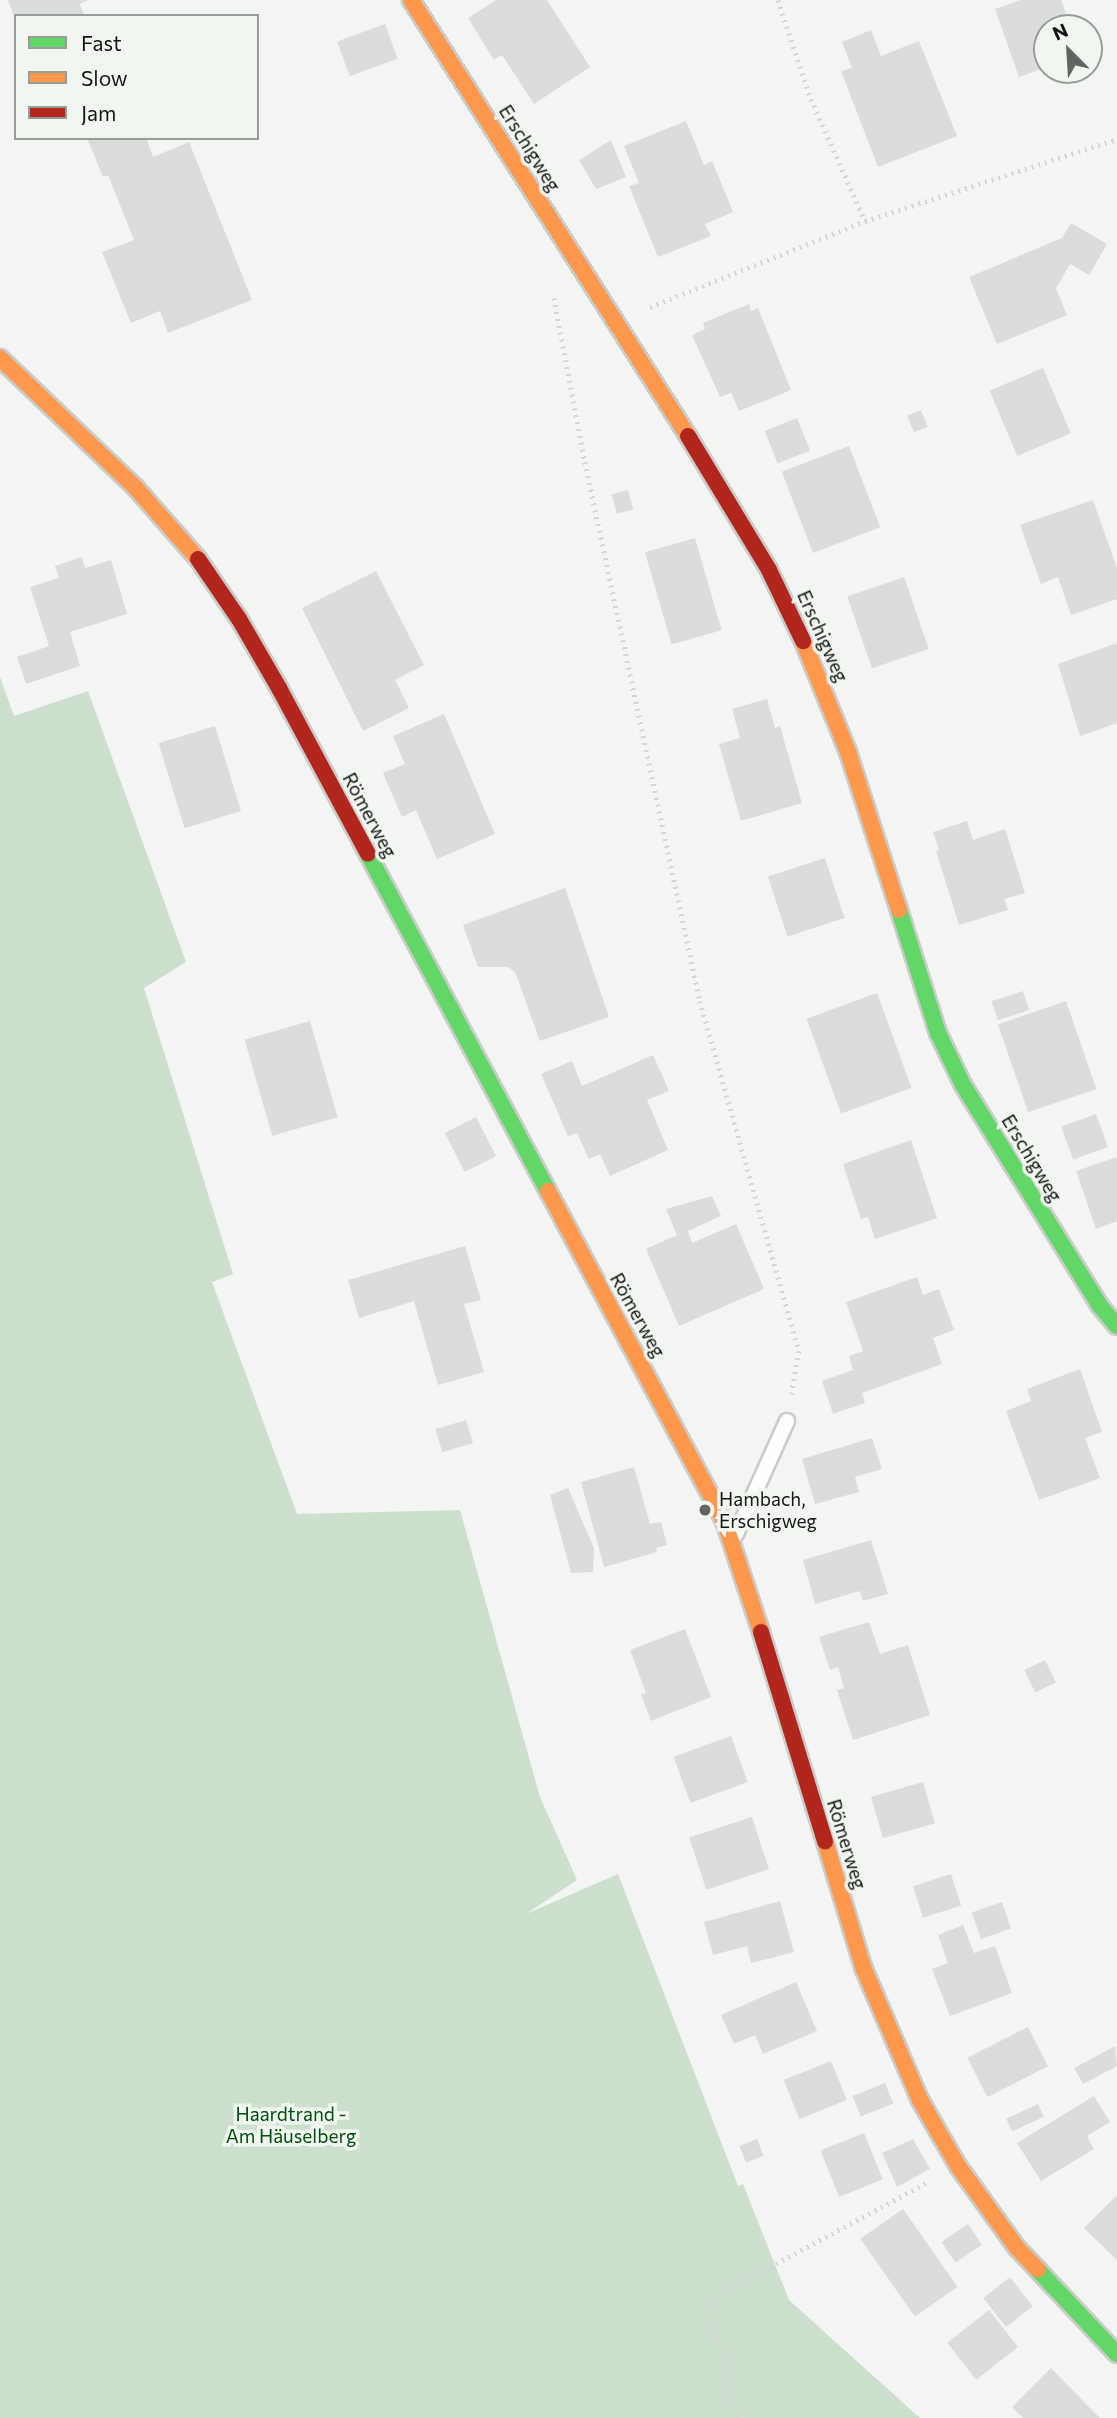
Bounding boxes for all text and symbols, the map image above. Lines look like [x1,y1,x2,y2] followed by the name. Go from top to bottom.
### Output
[14,14,259,140] legend
[1033,14,1103,84] north arrow
[1049,18,1071,45] text: N
[81,30,122,55] text: Fast
[81,65,128,90] text: Slow
[81,100,116,125] text: Jam
[494,100,566,196] street label: Erschigweg
[793,587,853,685] street label: Erschigweg
[338,769,402,861] street label: Römerweg
[997,1110,1067,1206] street label: Erschigweg
[606,1269,670,1361] street label: Römerweg
[719,1488,817,1532] place label: Hambach, Erschigweg
[697,1502,713,1518] marker: Hambach, Erschigweg
[823,1796,871,1892] street label: Römerweg
[226,2103,356,2147] park label: Haardtrand - Am Häuselberg

